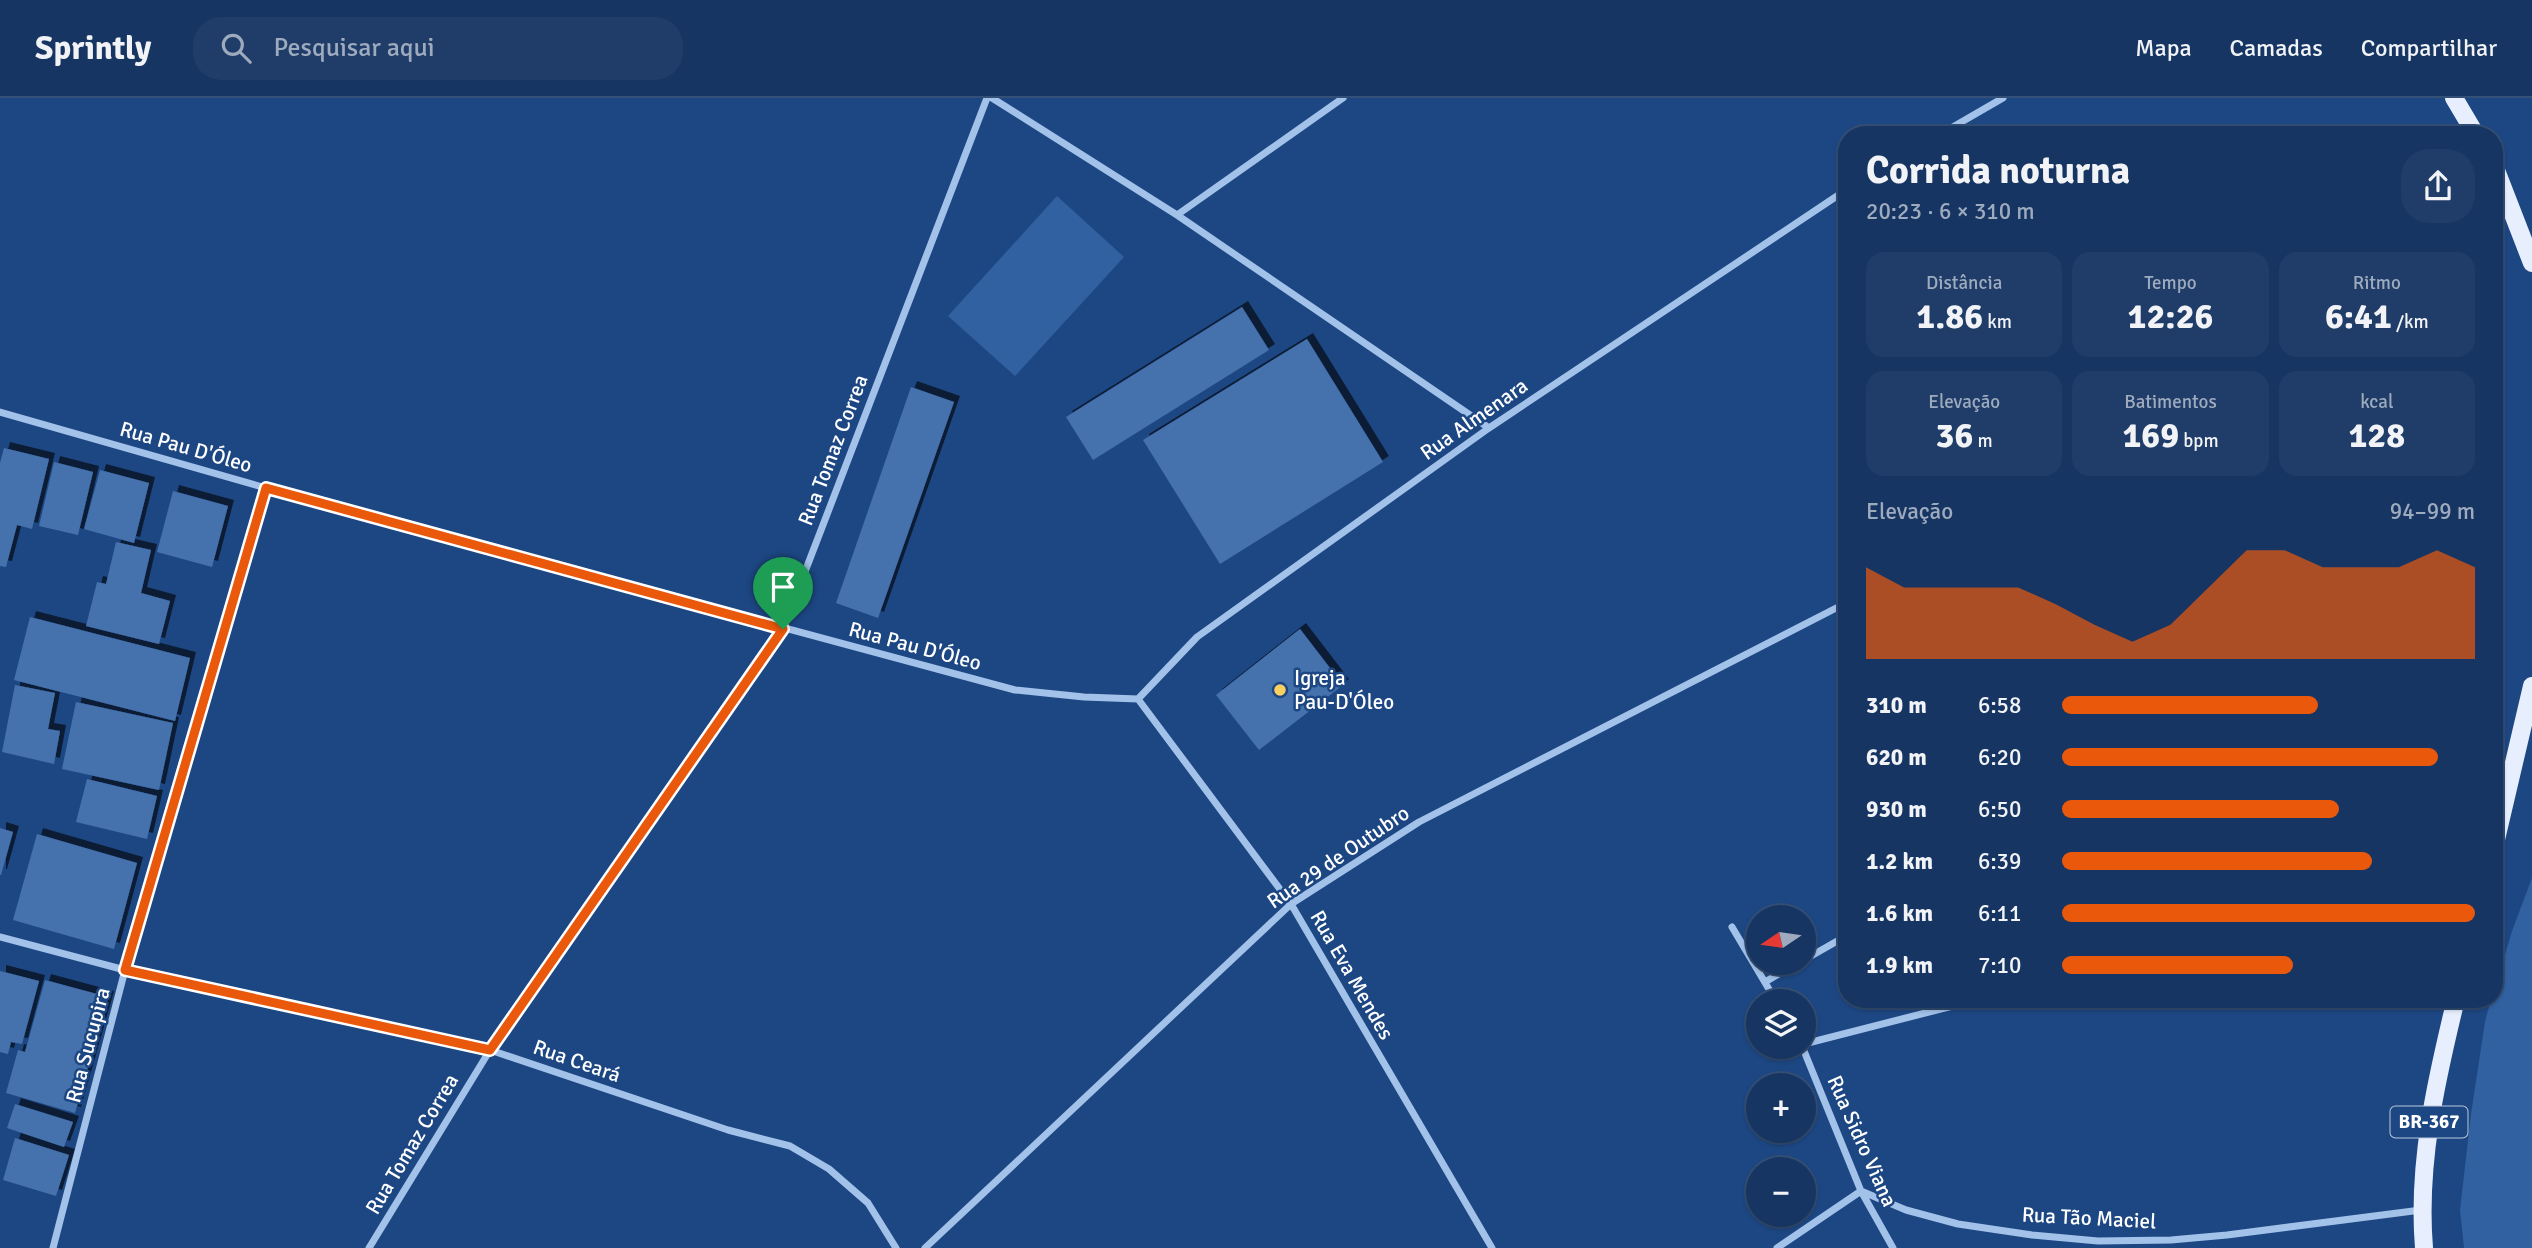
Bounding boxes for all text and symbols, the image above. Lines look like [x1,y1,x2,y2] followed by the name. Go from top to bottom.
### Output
[193,17,683,80] search box
[35,28,151,69] text: Sprintly
[217,29,255,67] icon: search
[273,32,435,64] text: Pesquisar aqui
[2135,33,2192,63] text: Mapa
[2230,33,2323,63] text: Camadas
[2361,33,2497,63] text: Compartilhar
[1866,147,2130,194] text: Corrida noturna
[2401,149,2475,223] button: share
[1866,197,2035,226] text: 20:23 · 6 × 310 m
[1926,271,2002,295] text: Distância
[2144,271,2197,295] text: Tempo
[2353,271,2401,295] text: Ritmo
[1916,295,1983,338] text: 1.86
[2128,295,2213,338] text: 12:26
[2325,295,2392,338] text: 6:41
[1983,310,2012,334] text: km
[2392,310,2429,334] text: /km
[792,371,874,529] street label: Rua Tomaz Correa
[1415,372,1533,466] street label: Rua Almenara
[1928,390,2000,414] text: Elevação
[2124,390,2217,414] text: Batimentos
[2360,390,2393,414] text: kcal
[1936,414,1973,457] text: 36
[2122,414,2179,457] text: 169
[2348,414,2405,457] text: 128
[117,416,255,478] street label: Rua Pau D'Óleo
[1973,429,1993,453] text: m
[2179,429,2219,453] text: bpm
[1866,497,1953,526] text: Elevação
[2390,497,2475,526] text: 94–99 m
[753,557,813,629] pin
[764,568,802,606] icon: arrive
[846,616,984,676] street label: Rua Pau D'Óleo
[1294,665,1394,715] place label: Igreja Pau-D'Óleo
[1272,682,1288,698] marker: Igreja Pau-D'Óleo
[1866,691,1927,720] text: 310 m
[1978,691,2021,720] text: 6:58
[1866,743,1927,772] text: 620 m
[1978,743,2021,772] text: 6:20
[1866,795,1927,824] text: 930 m
[1978,795,2021,824] text: 6:50
[1262,800,1414,914] street label: Rua 29 de Outubro
[1866,847,1933,876] text: 1.2 km
[1978,847,2021,876] text: 6:39
[1866,899,1933,928] text: 1.6 km
[1978,899,2021,928] text: 6:11
[1746,905,1816,975] north arrow
[1746,905,1816,1227] map controls
[1304,906,1400,1044] street label: Rua Eva Mendes
[1866,951,1933,980] text: 1.9 km
[1978,951,2021,980] text: 7:10
[60,984,116,1106] street label: Rua Sucupira
[1746,989,1816,1059] button: layers
[530,1034,624,1088] street label: Rua Ceará
[360,1069,464,1219] street label: Rua Tomaz Correa
[1821,1071,1903,1211] street label: Rua Sidro Viana
[1746,1073,1816,1143] button: +
[2390,1106,2468,1138] road number: BR-367
[1746,1157,1816,1227] button: −
[2021,1201,2157,1235] street label: Rua Tão Maciel

